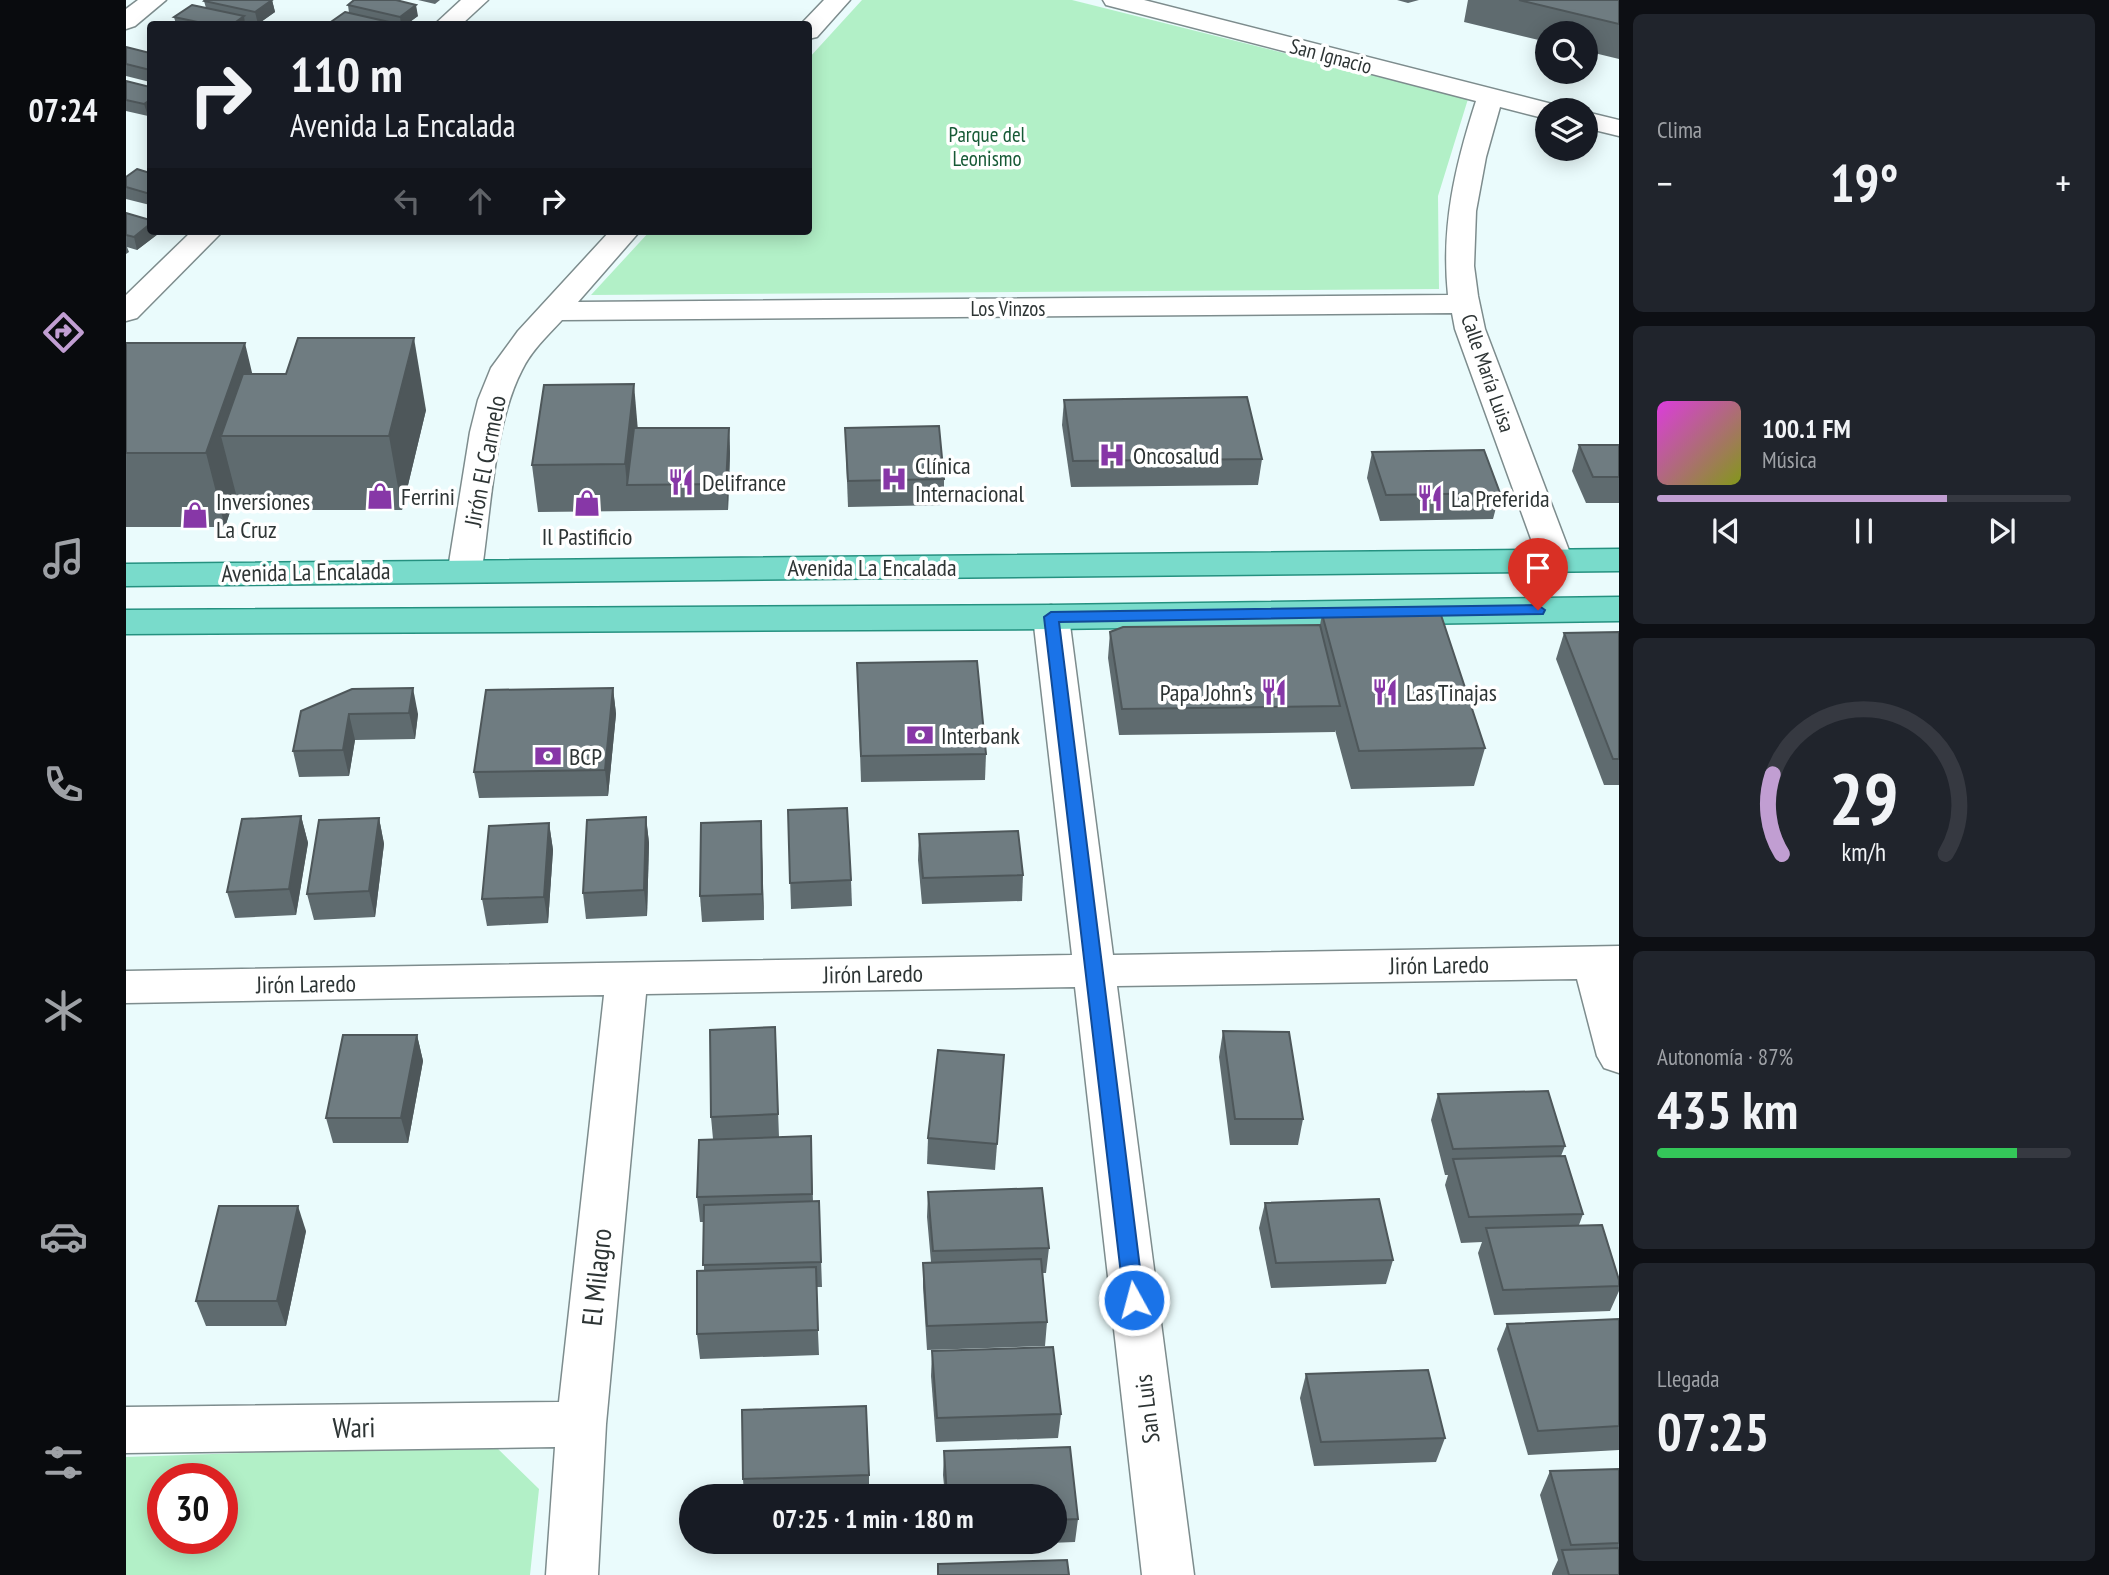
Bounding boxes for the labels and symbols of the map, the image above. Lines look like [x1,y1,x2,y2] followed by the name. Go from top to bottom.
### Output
[1287,32,1375,80] street label: San Ignacio
[948,121,1026,172] park label: Parque del Leonismo
[971,295,1045,322] street label: Los Vinzos
[1455,310,1521,436] street label: Calle María Luisa
[457,393,513,530] street label: Jirón El Carmelo
[1097,440,1127,470] hospital icon: Oncosalud
[1133,440,1219,471] place label: Oncosalud
[915,450,1024,509] place label: Clínica Internacional
[879,464,909,494] hospital icon: Clínica Internacional
[666,467,696,497] restaurant icon: Delifrance
[702,467,786,498] place label: Delifrance
[365,481,395,511] shop icon: Ferrini
[401,481,455,512] place label: Ferrini
[1415,483,1445,513] restaurant icon: La Preferida
[1451,483,1550,514] place label: La Preferida
[216,486,310,545] place label: Inversiones La Cruz
[572,488,602,518] shop icon: Il Pastificio
[180,500,210,530] shop icon: Inversiones La Cruz
[542,521,632,552] place label: Il Pastificio
[1508,538,1568,610] pin
[787,552,957,583] street label: Avenida La Encalada
[221,555,391,589] street label: Avenida La Encalada
[1160,677,1253,708] place label: Papa John's
[1259,677,1289,707] restaurant icon: Papa John's
[1370,677,1400,707] restaurant icon: Las Tinajas
[1406,677,1497,708] place label: Las Tinajas
[905,720,935,750] bank icon: Interbank
[941,720,1021,751] place label: Interbank
[533,741,563,771] bank icon: BCP
[569,741,602,772] place label: BCP
[1388,949,1489,981] street label: Jirón Laredo
[822,958,923,990] street label: Jirón Laredo
[255,968,356,1000] street label: Jirón Laredo
[572,1226,620,1328] street label: El Milagro
[1097,1263,1171,1337] position arrow
[1127,1373,1167,1445] street label: San Luis
[332,1408,376,1446] street label: Wari
[147,1463,238,1554] speed limit sign: 30

